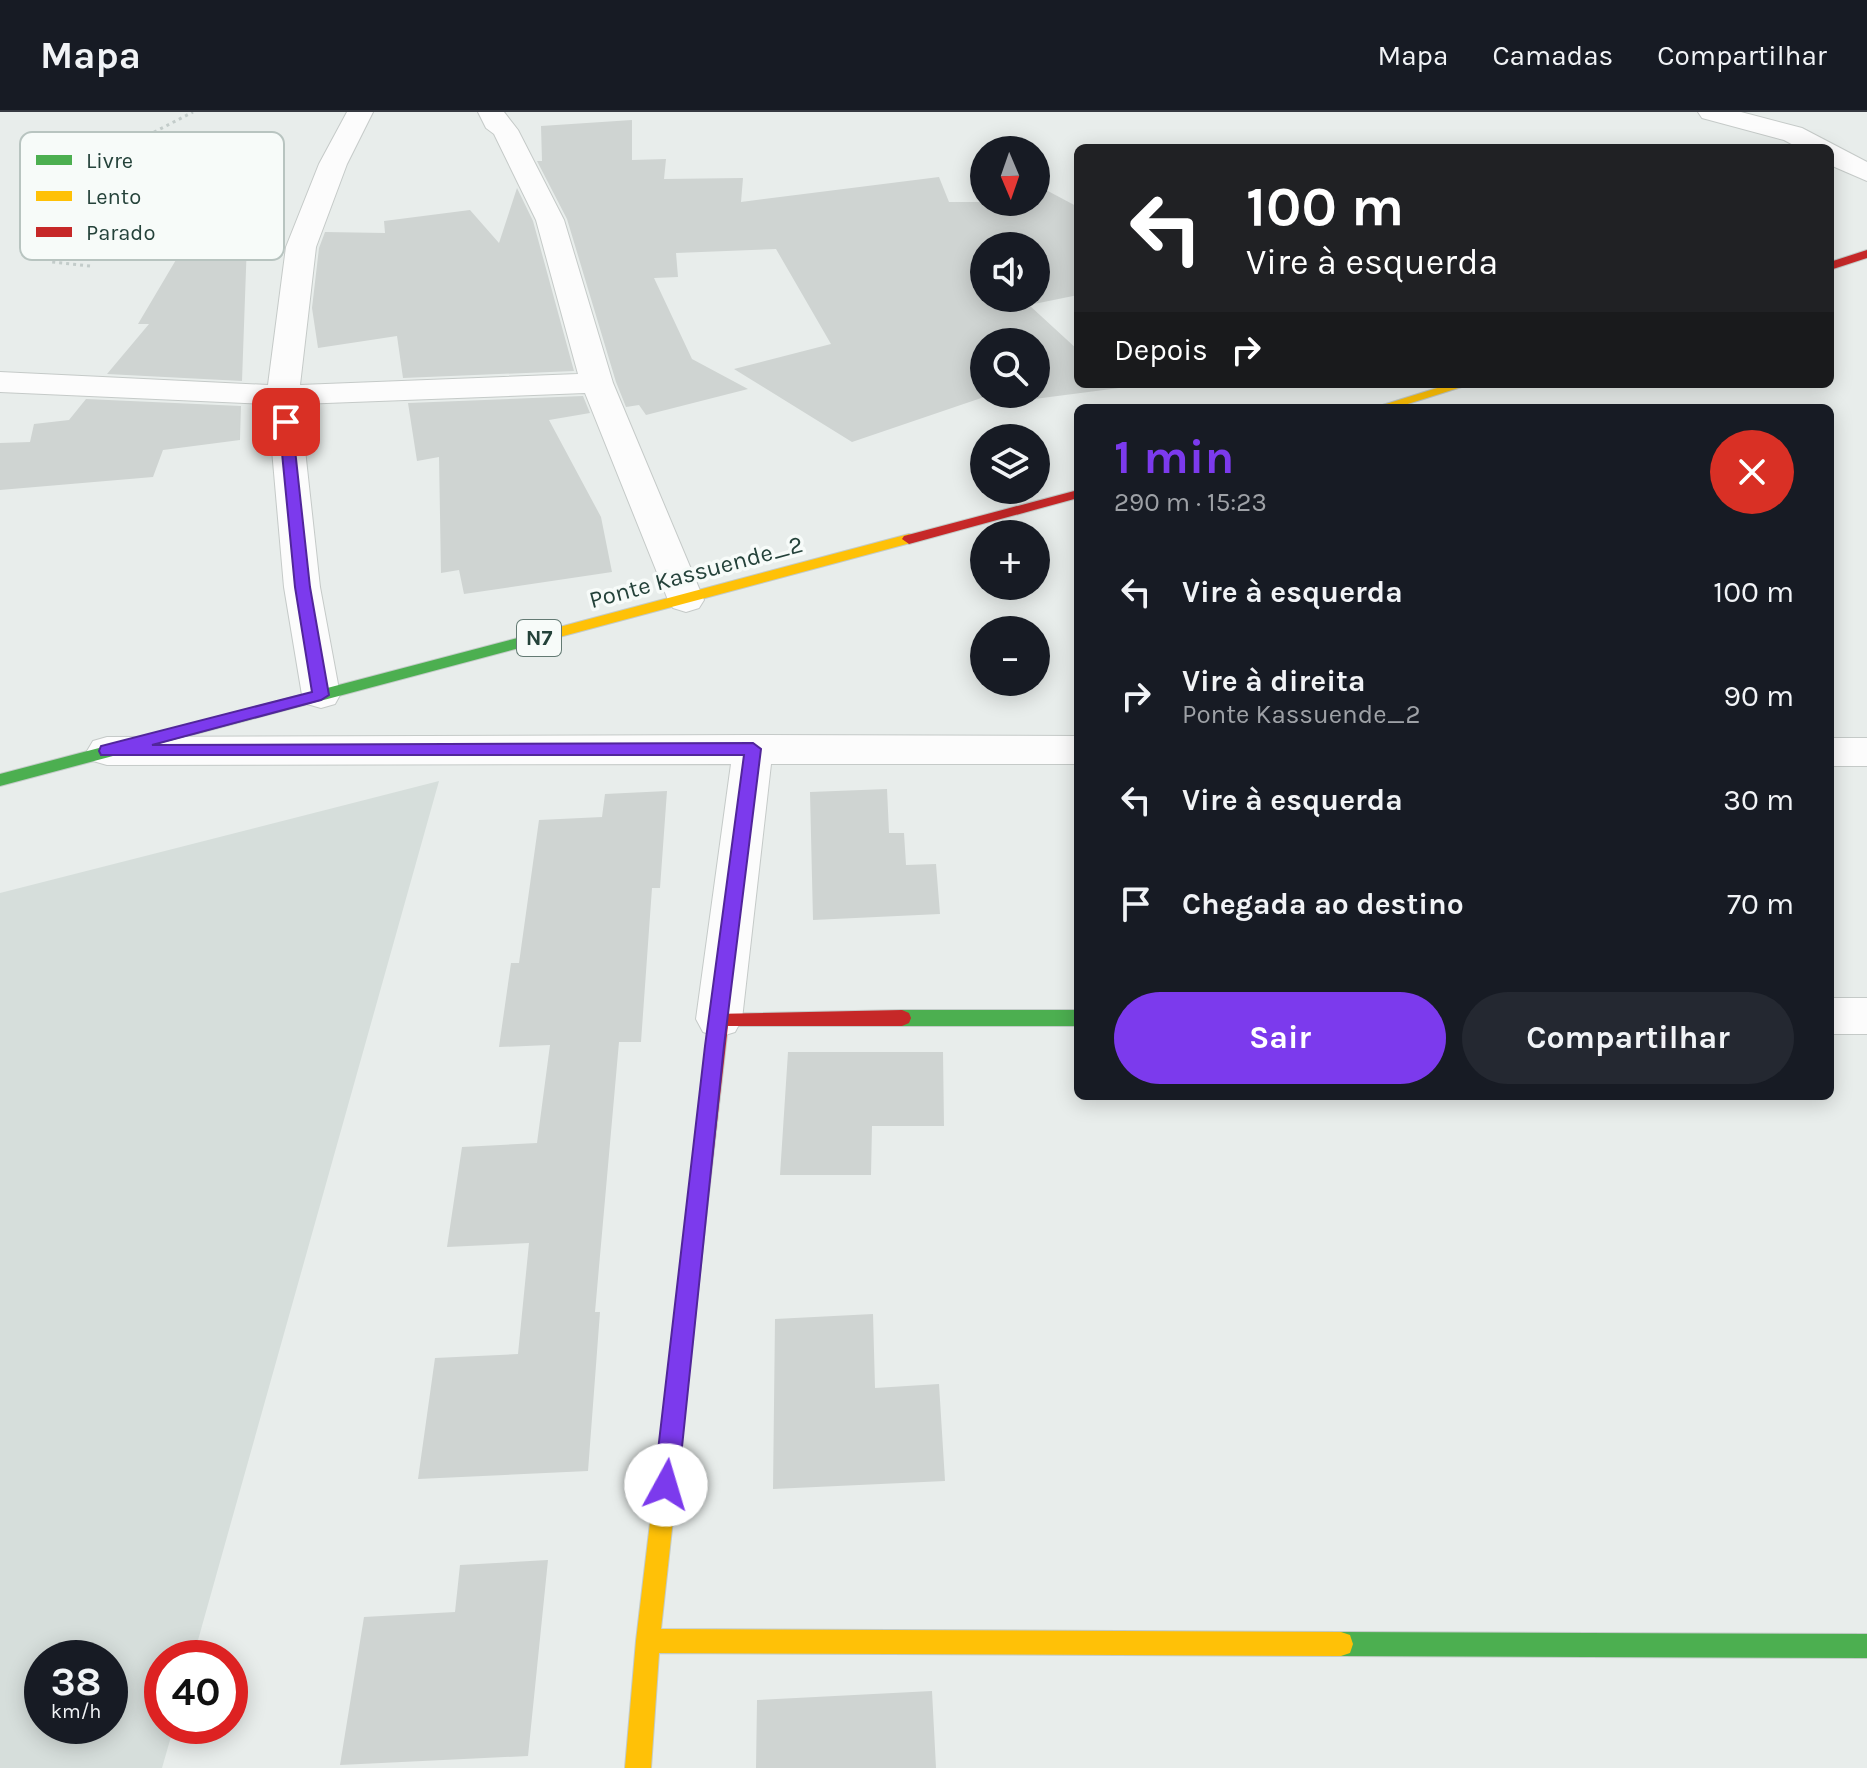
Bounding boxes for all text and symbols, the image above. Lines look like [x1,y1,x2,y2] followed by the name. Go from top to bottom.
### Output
[40,33,141,78] text: Mapa
[1377,39,1448,72] text: Mapa
[1492,39,1613,72] text: Camadas
[1657,39,1827,72] text: Compartilhar
[20,132,284,260] legend
[970,136,1050,216] north arrow
[970,136,1050,696] map controls
[86,148,133,174] text: Livre
[1246,174,1404,239] text: 100 m
[1114,176,1218,280] icon: left
[86,184,141,210] text: Lento
[86,220,155,246] text: Parado
[970,232,1050,312] button: sound
[1246,241,1498,283] text: Vire à esquerda
[970,328,1050,408] button: search
[1224,328,1268,372] icon: right
[1114,332,1208,368] text: Depois
[252,388,320,456] pin
[264,400,308,444] icon: arrive
[970,424,1050,504] button: layers
[1114,429,1234,485] text: 1 min
[1710,430,1794,514] button: close
[1114,487,1267,518] text: 290 m · 15:23
[970,520,1050,600] button: +
[586,530,806,614] street label: Ponte Kassuende_2
[1114,570,1158,614] icon: left
[1182,574,1403,610] text: Vire à esquerda
[1713,574,1794,610] text: 100 m
[970,616,1050,696] button: −
[517,620,561,656] road number: N7
[1182,663,1365,699] text: Vire à direita
[1114,674,1158,718] icon: right
[1724,678,1794,714] text: 90 m
[1182,699,1420,730] text: Ponte Kassuende_2
[1114,778,1158,822] icon: left
[1182,782,1403,818] text: Vire à esquerda
[1723,782,1794,818] text: 30 m
[1114,882,1158,926] icon: arrive
[1182,886,1464,922] text: Chegada ao destino
[1727,886,1794,922] text: 70 m
[1114,992,1446,1084] button: Sair
[1462,992,1794,1084] button: Compartilhar
[624,1443,708,1527] position arrow
[144,1640,248,1744] speed limit sign: 40
[51,1658,101,1705] text: 38
[51,1700,101,1723] text: km/h

